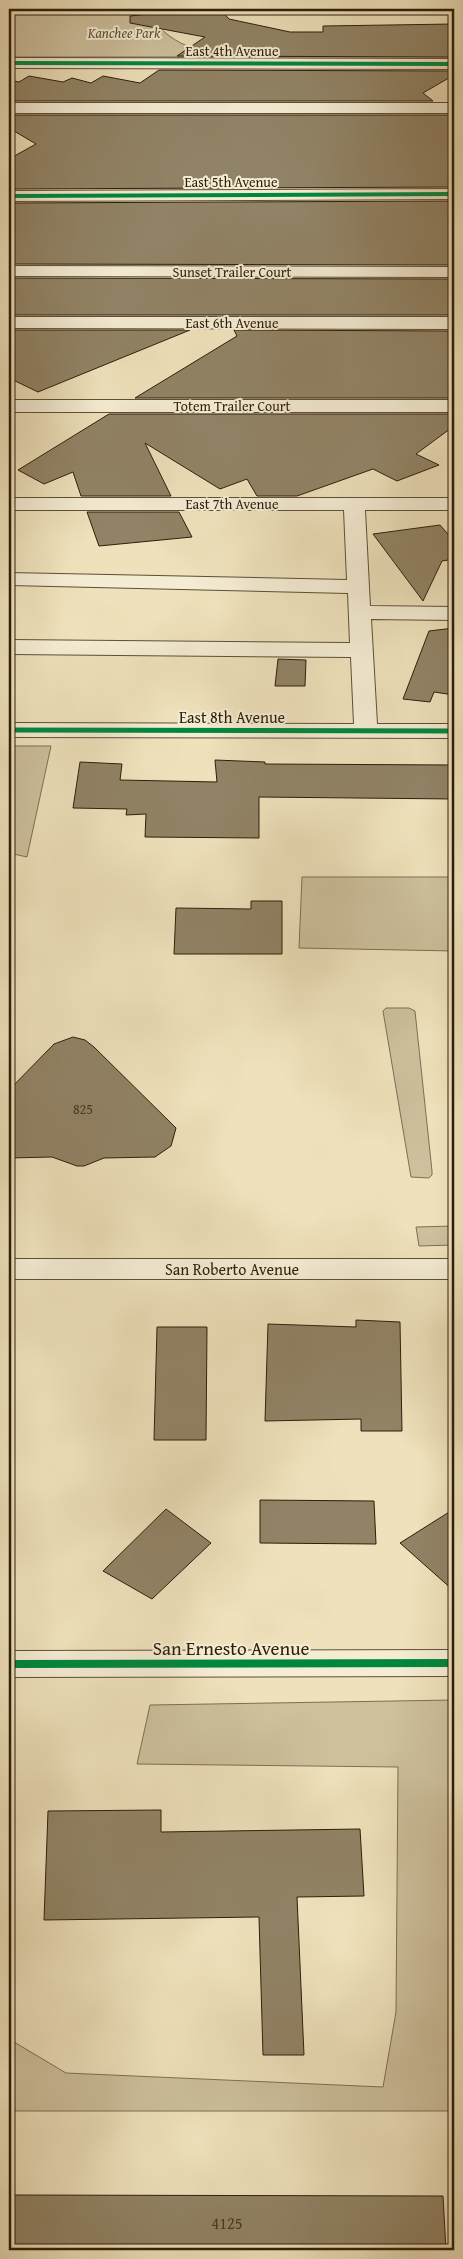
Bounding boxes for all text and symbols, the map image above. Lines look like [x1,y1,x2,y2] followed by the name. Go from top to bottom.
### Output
[87,23,161,43] park label: Kanchee Park
[186,41,279,61] street label: East 4th Avenue
[185,172,278,192] street label: East 5th Avenue
[173,262,291,282] street label: Sunset Trailer Court
[186,313,279,333] street label: East 6th Avenue
[174,396,290,416] street label: Totem Trailer Court
[186,494,279,514] street label: East 7th Avenue
[179,705,285,729] street label: East 8th Avenue
[73,1099,93,1119] house number: 825
[165,1257,299,1281] street label: San Roberto Avenue
[153,1634,309,1662] street label: San Ernesto Avenue
[212,2211,242,2235] house number: 4125

